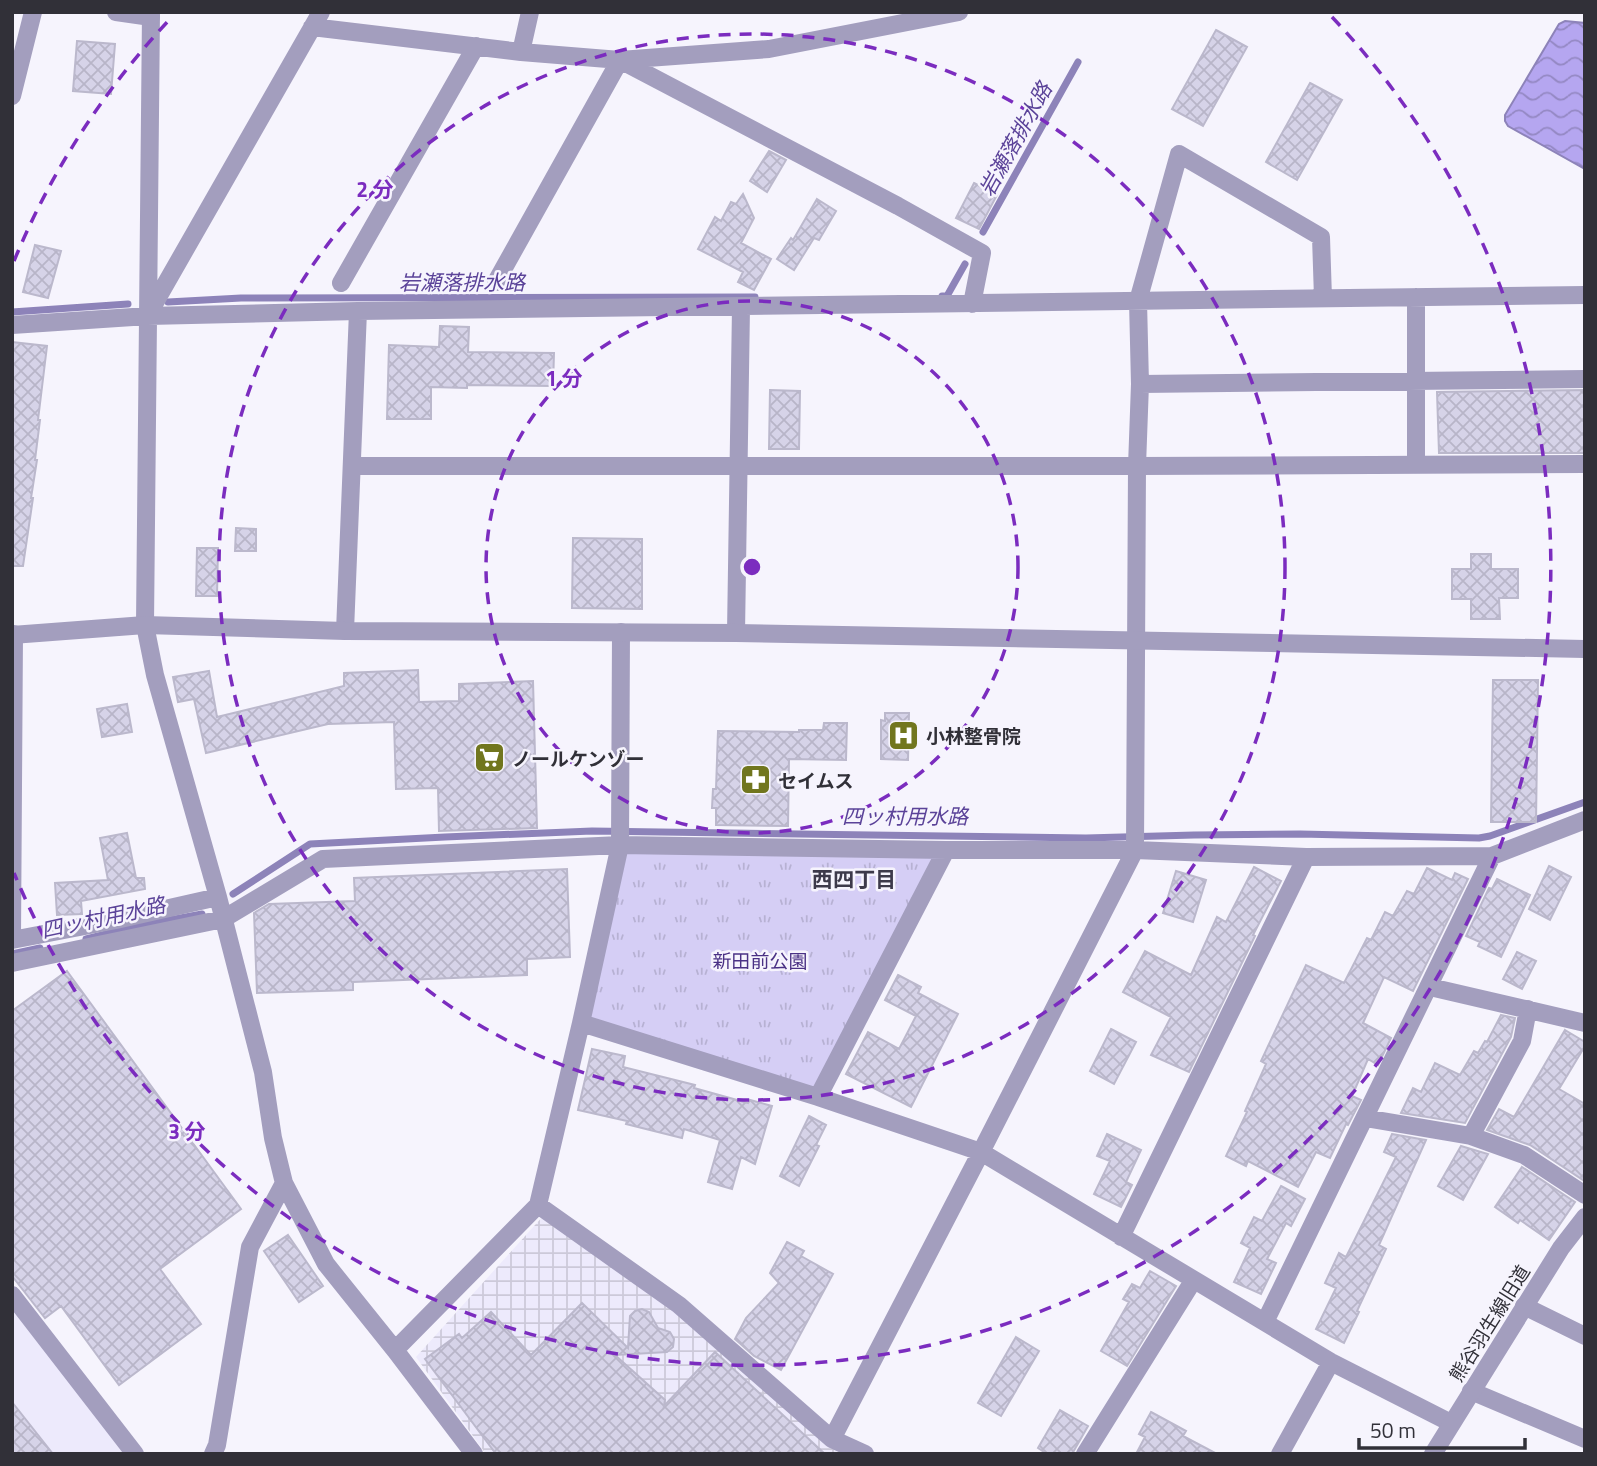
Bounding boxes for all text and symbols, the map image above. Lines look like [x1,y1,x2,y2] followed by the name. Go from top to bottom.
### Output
[970,74,1061,202] water label: 岩瀬落排水路
[356,173,394,205] text: 2 分
[399,266,527,298] water label: 岩瀬落排水路
[545,362,583,394] text: 1 分
[740,555,764,579] centre of rings
[886,718,920,752] hospital icon: 小林整骨院
[926,721,1021,750] place label: 小林整骨院
[472,741,506,775] supermarket icon: ノールケンゾー
[512,744,644,773] place label: ノールケンゾー
[738,763,772,797] pharmacy icon: セイムス
[778,766,854,795] place label: セイムス
[842,800,970,832] water label: 四ッ村用水路
[812,863,896,895] district label: 西四丁目
[38,888,170,946] water label: 四ッ村用水路
[712,946,808,975] park label: 新田前公園
[168,1115,206,1147] text: 3 分
[1441,1259,1537,1387] street label: 熊谷羽生線旧道
[1359,1406,1525,1450] scale bar
[1370,1414,1416,1446] text: 50 m

